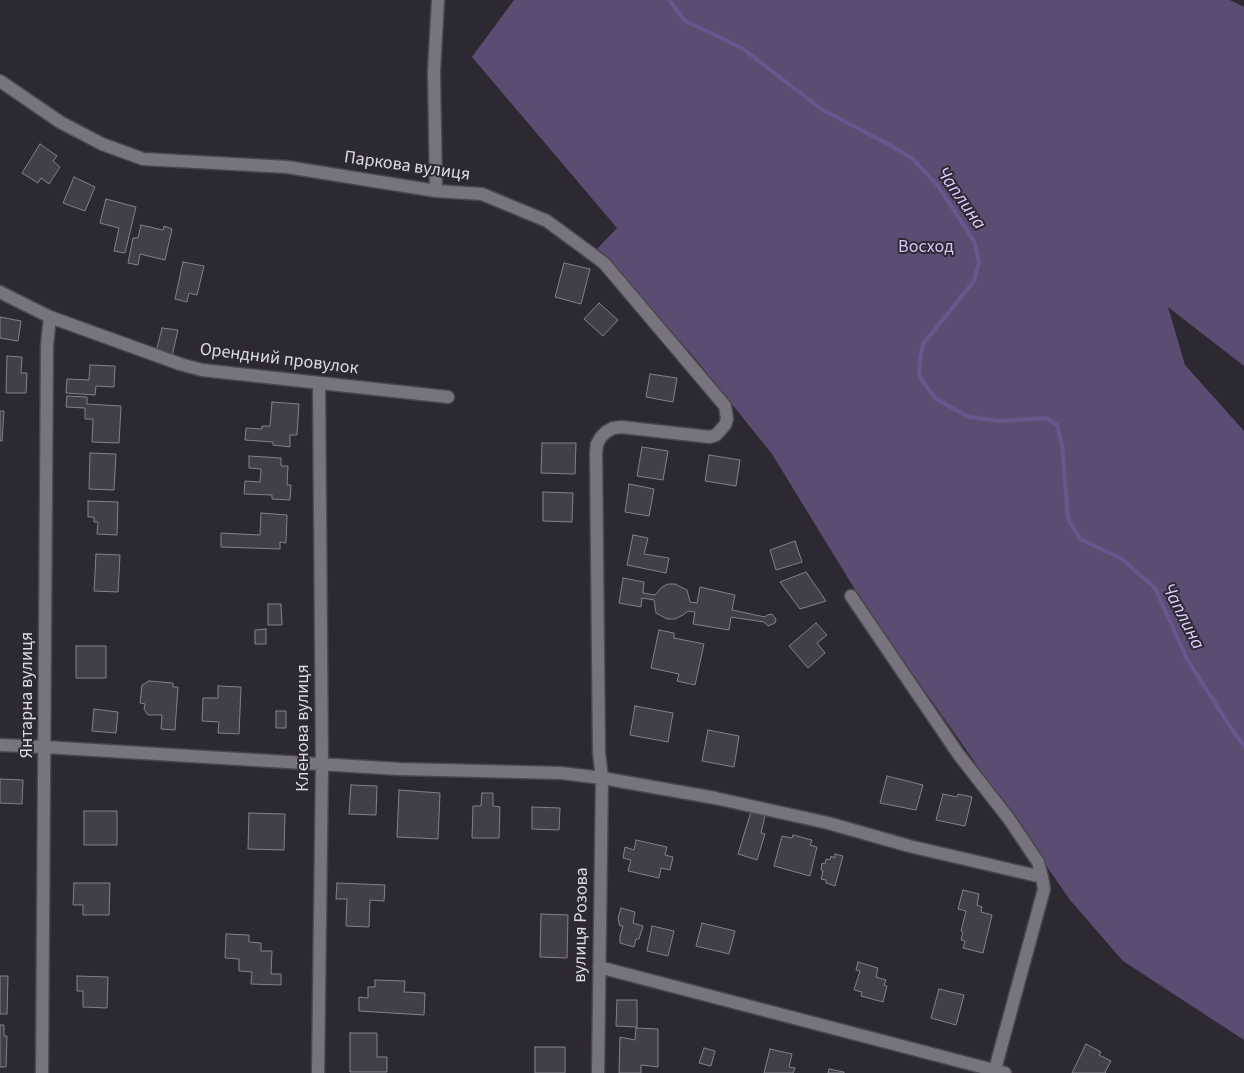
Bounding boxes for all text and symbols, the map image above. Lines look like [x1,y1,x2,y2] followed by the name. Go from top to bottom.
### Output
[342,147,472,187] street label: Паркова вулиця
[930,163,990,235] water label: Чаплина
[898,237,954,259] park label: Восход
[198,340,360,380] street label: Орендний провулок
[1156,580,1208,654] water label: Чаплина
[17,632,39,758] street label: Янтарна вулиця
[293,664,315,792] street label: Кленова вулиця
[570,867,594,983] street label: вулиця Розова

